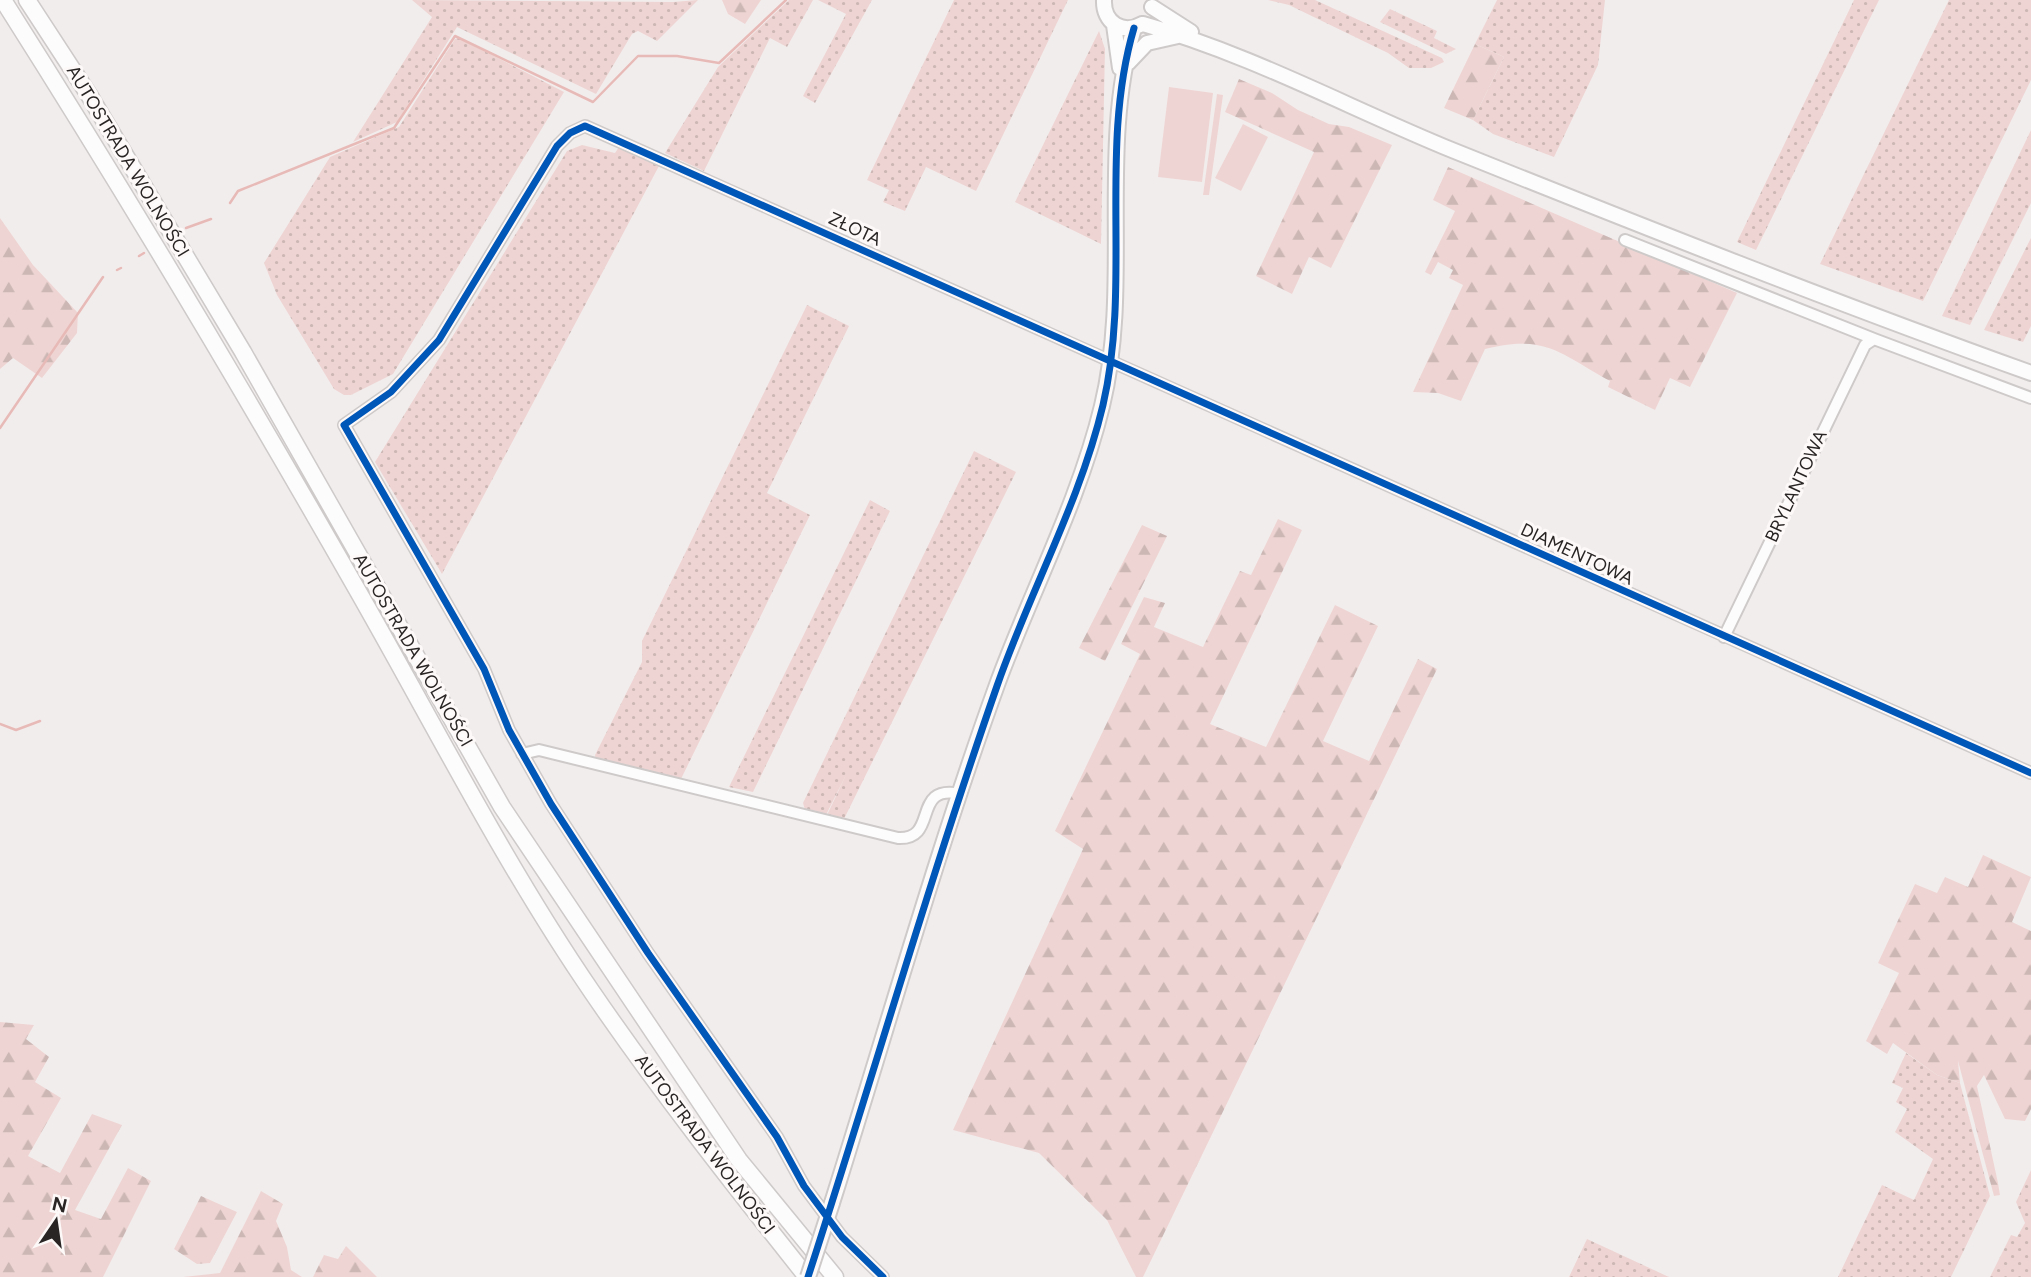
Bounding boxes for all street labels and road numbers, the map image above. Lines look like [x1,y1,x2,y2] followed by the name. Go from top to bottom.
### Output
[62,61,194,261] street label: AUTOSTRADA WOLNOŚCI
[825,207,885,251] street label: ZŁOTA
[1760,426,1832,546] street label: BRYLANTOWA
[1517,518,1637,590] street label: DIAMENTOWA
[349,549,477,751] street label: AUTOSTRADA WOLNOŚCI
[630,1050,780,1238] street label: AUTOSTRADA WOLNOŚCI

